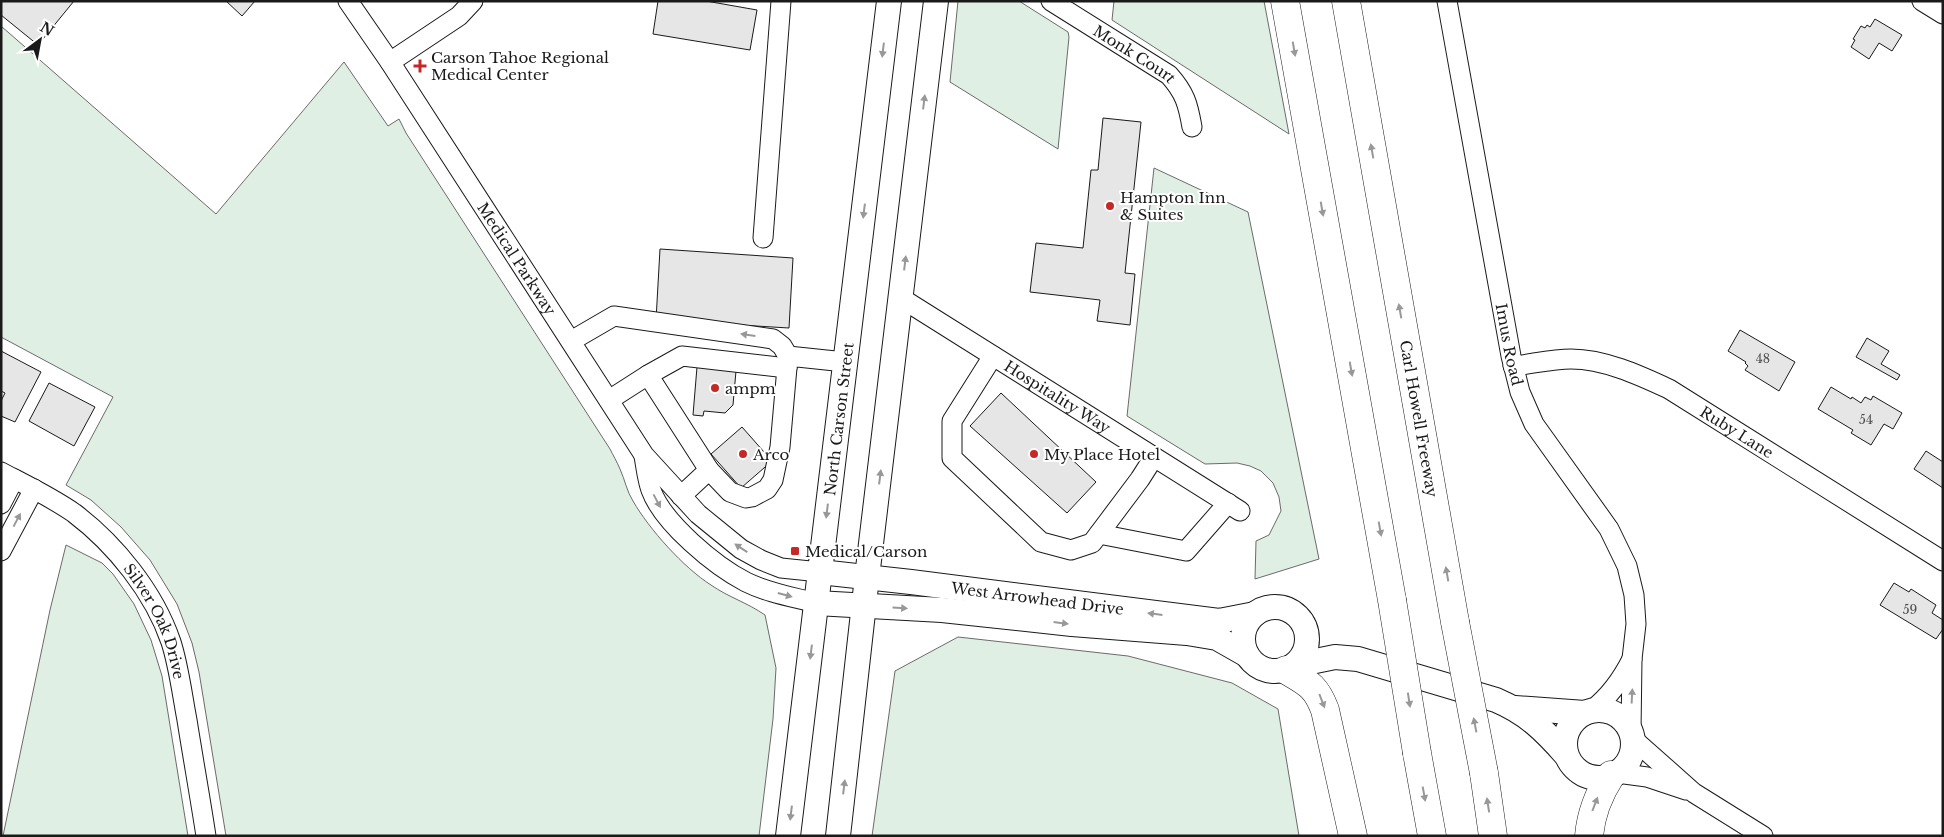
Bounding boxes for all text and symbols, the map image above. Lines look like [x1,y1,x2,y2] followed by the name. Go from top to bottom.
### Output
[15,15,65,65] north arrow
[37,18,57,40] text: N
[1090,21,1181,87] street label: Monk Court
[879,42,887,58] one-way arrow
[1290,42,1298,58] one-way arrow
[431,48,609,84] place label: Carson Tahoe Regional Medical Center
[413,59,427,73] marker: Carson Tahoe Regional Medical Center
[921,94,929,110] one-way arrow
[1368,142,1376,158] one-way arrow
[1120,188,1225,224] place label: Hampton Inn & Suites
[474,199,561,319] street label: Medical Parkway
[1104,200,1116,212] marker: Hampton Inn & Suites
[1319,202,1327,218] one-way arrow
[860,203,868,219] one-way arrow
[901,255,909,271] one-way arrow
[1396,302,1404,318] one-way arrow
[1492,302,1527,387] street label: Imus Road
[740,331,756,339] one-way arrow
[1396,339,1442,499] street label: Carl Howell Freeway
[820,341,857,497] street label: North Carson Street
[1756,351,1770,366] house number: 48
[1001,356,1115,437] street label: Hospitality Way
[1347,362,1355,377] one-way arrow
[725,379,776,398] place label: ampm
[709,382,721,394] marker: ampm
[1697,402,1777,462] street label: Ruby Lane
[1859,412,1873,427] house number: 54
[752,445,790,464] place label: Arco
[1044,445,1160,464] place label: My Place Hotel
[737,448,749,460] marker: Arco
[1028,448,1040,460] marker: My Place Hotel
[876,469,884,485] one-way arrow
[653,494,661,508] one-way arrow
[823,504,831,520] one-way arrow
[13,514,22,527] one-way arrow
[1376,521,1384,537] one-way arrow
[805,542,927,561] place label: Medical/Carson
[734,543,747,553] one-way arrow
[789,545,801,557] marker: Medical/Carson
[120,559,189,681] street label: Silver Oak Drive
[1442,566,1450,582] one-way arrow
[949,578,1125,618] street label: West Arrowhead Drive
[777,592,792,600] one-way arrow
[1903,602,1917,617] house number: 59
[892,605,908,613] one-way arrow
[1146,610,1162,618] one-way arrow
[1054,619,1070,627] one-way arrow
[807,644,815,660] one-way arrow
[1628,687,1636,703] one-way arrow
[1405,692,1413,708] one-way arrow
[1319,694,1326,709] one-way arrow
[1470,717,1478,733] one-way arrow
[840,779,848,795] one-way arrow
[1421,787,1429,803] one-way arrow
[1484,796,1492,812] one-way arrow
[1592,797,1600,811] one-way arrow
[787,806,795,822] one-way arrow

